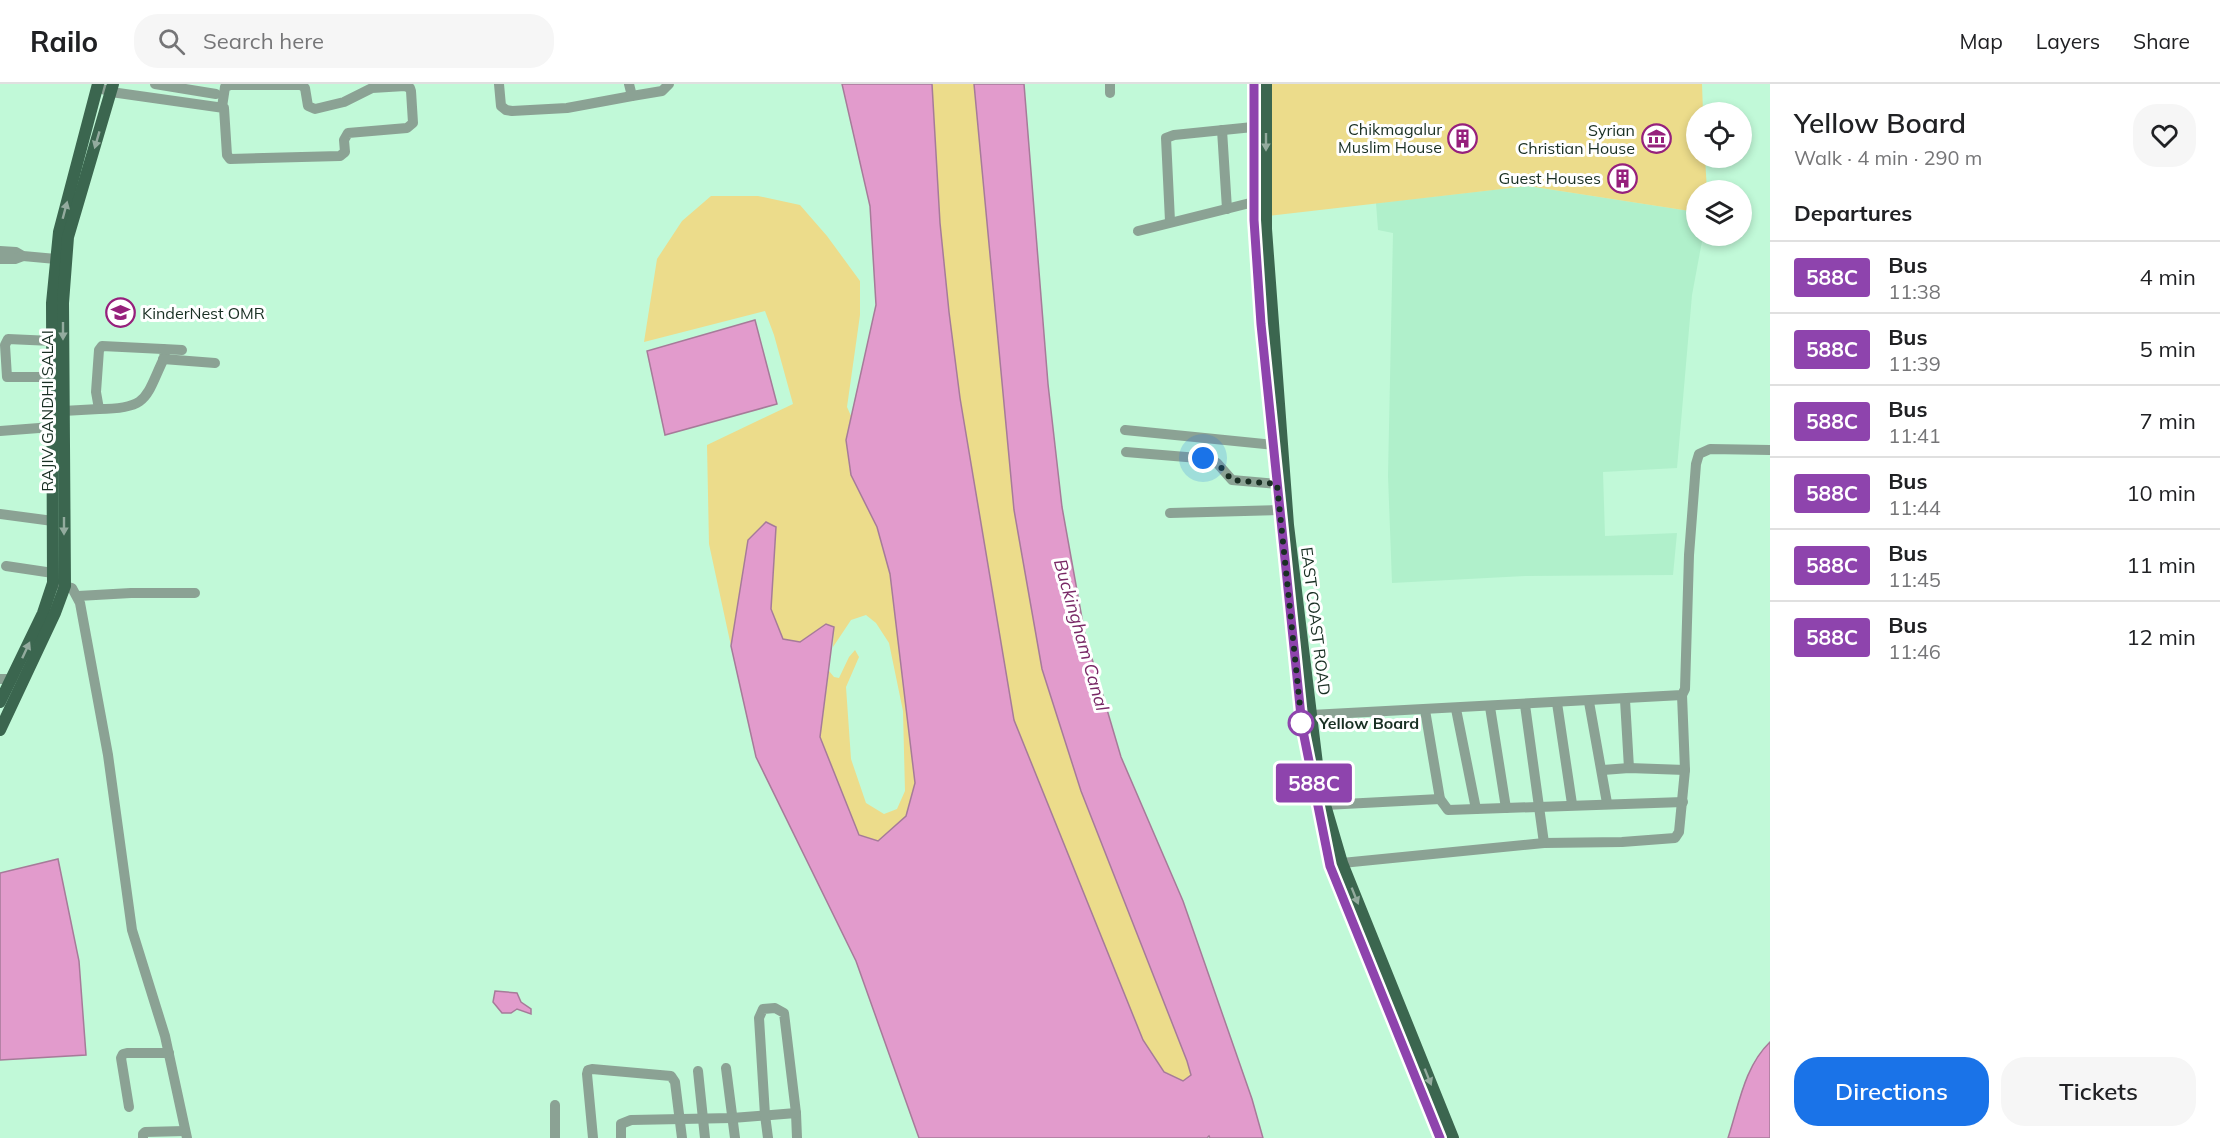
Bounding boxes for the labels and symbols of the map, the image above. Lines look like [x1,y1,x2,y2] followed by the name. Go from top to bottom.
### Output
[1338,119,1442,157] place label: Chikmagalur Muslim House
[1517,120,1635,158] place label: Syrian Christian House
[1447,122,1479,154] building icon: Chikmagalur Muslim House
[1640,123,1672,155] museum icon: Syrian Christian House
[92,131,101,149] one-way arrow
[1261,133,1271,152] one-way arrow
[1606,162,1638,194] building icon: Guest Houses
[1499,168,1601,188] place label: Guest Houses
[61,200,70,218] one-way arrow
[105,297,137,329] school or university icon: KinderNest OMR
[142,303,265,323] place label: KinderNest OMR
[58,321,68,340] one-way arrow
[37,330,57,492] street label: RAJIV GANDHI SALAI
[1188,443,1218,473] your location
[59,516,69,535] one-way arrow
[1297,546,1335,696] street label: EAST COAST ROAD
[1049,556,1114,714] water label: Buckingham Canal
[21,641,30,658] one-way arrow
[1288,710,1314,736] marker: Yellow Board
[1318,713,1419,733] place label: Yellow Board
[1272,764,1356,802] line badge: 588C
[1351,887,1360,905] one-way arrow
[1424,1068,1433,1086] one-way arrow

